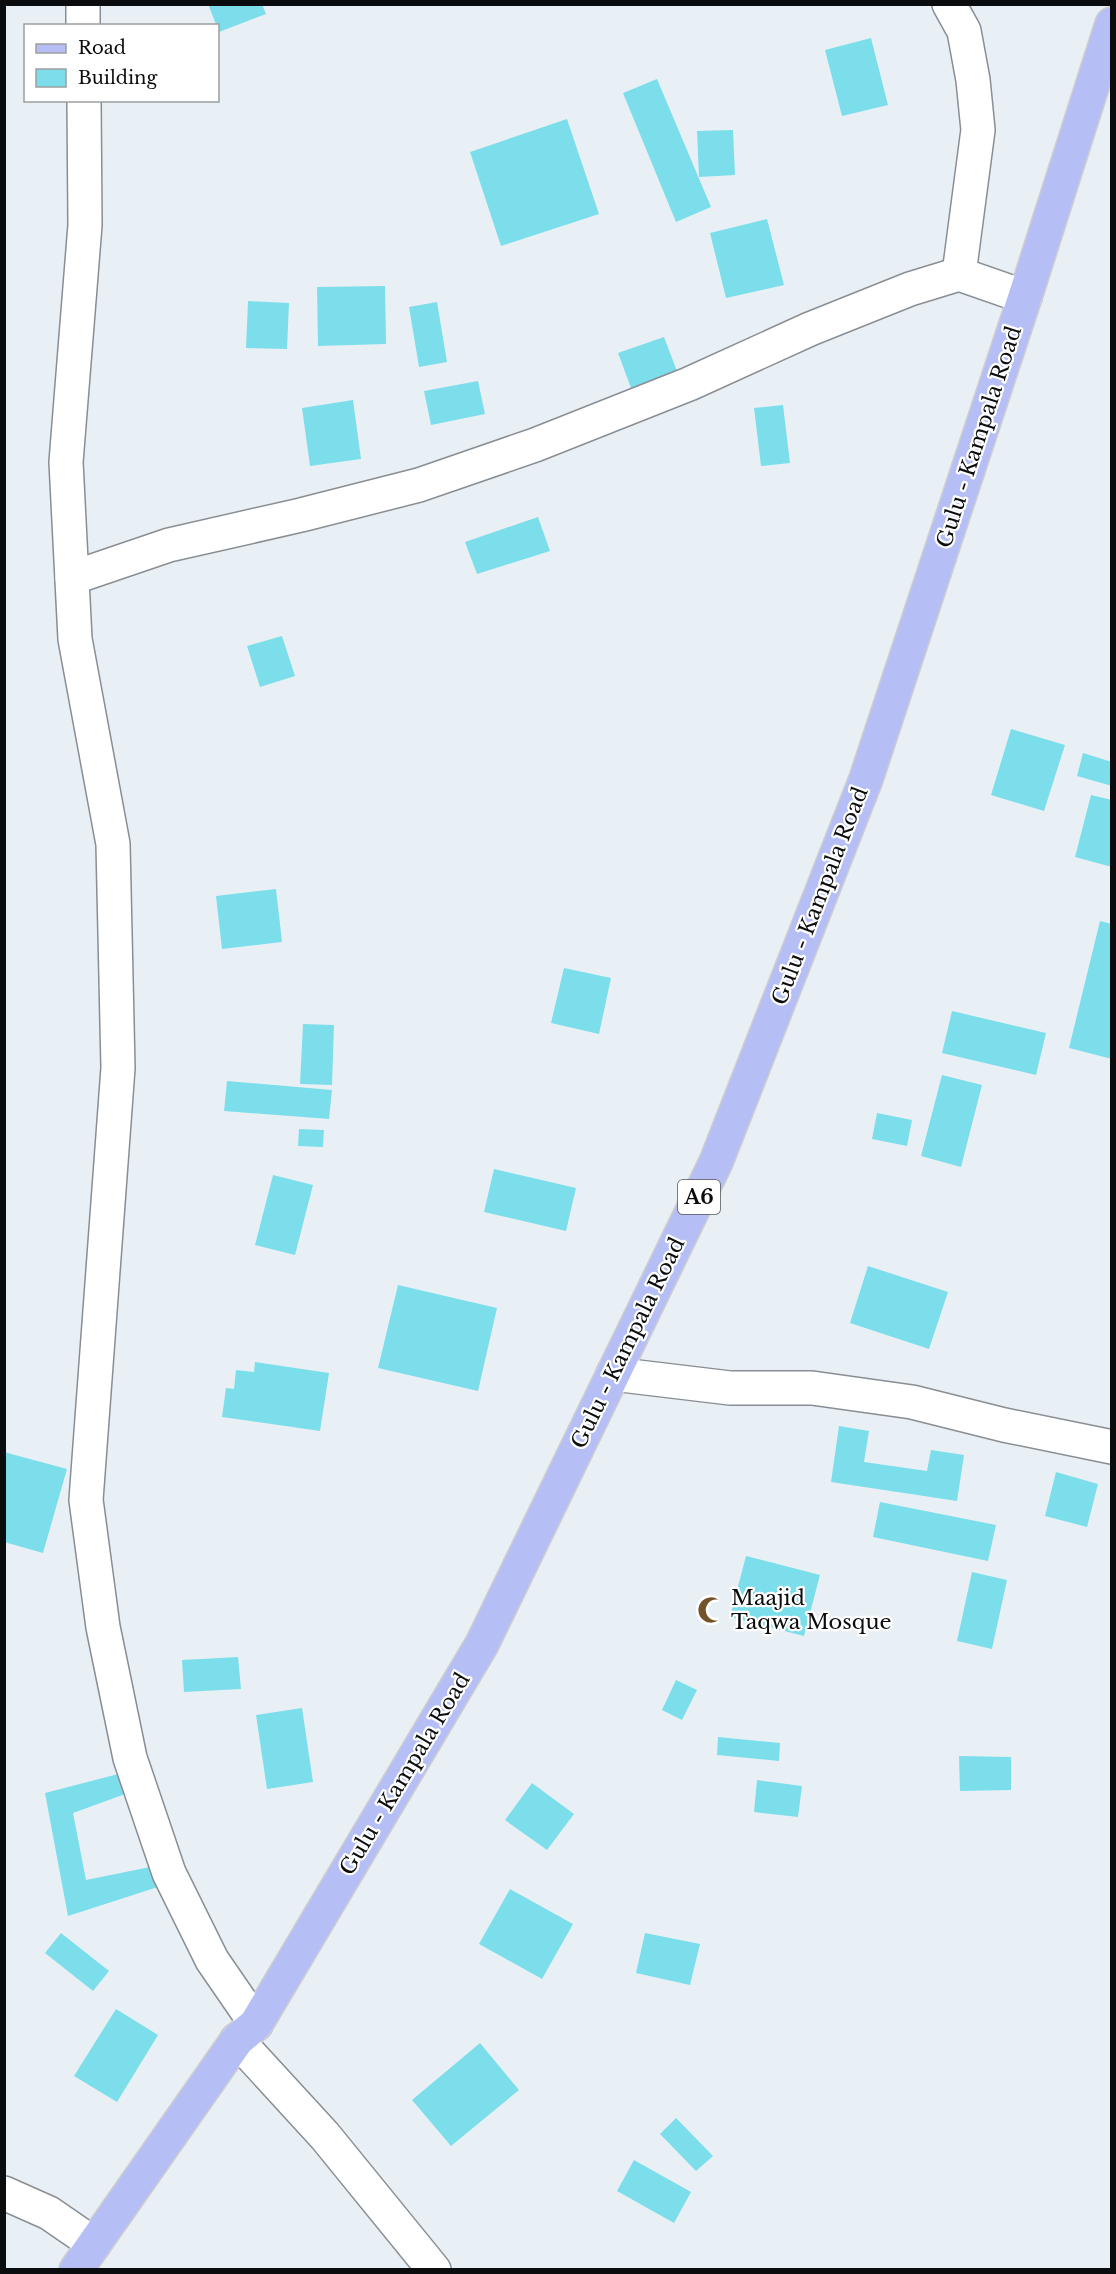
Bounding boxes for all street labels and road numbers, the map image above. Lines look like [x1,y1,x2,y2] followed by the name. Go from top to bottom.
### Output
[931,323,1027,551] street label: Gulu - Kampala Road
[766,783,874,1009] street label: Gulu - Kampala Road
[678,1180,720,1214] road number: A6
[566,1233,690,1453] street label: Gulu - Kampala Road
[334,1668,476,1880] street label: Gulu - Kampala Road

